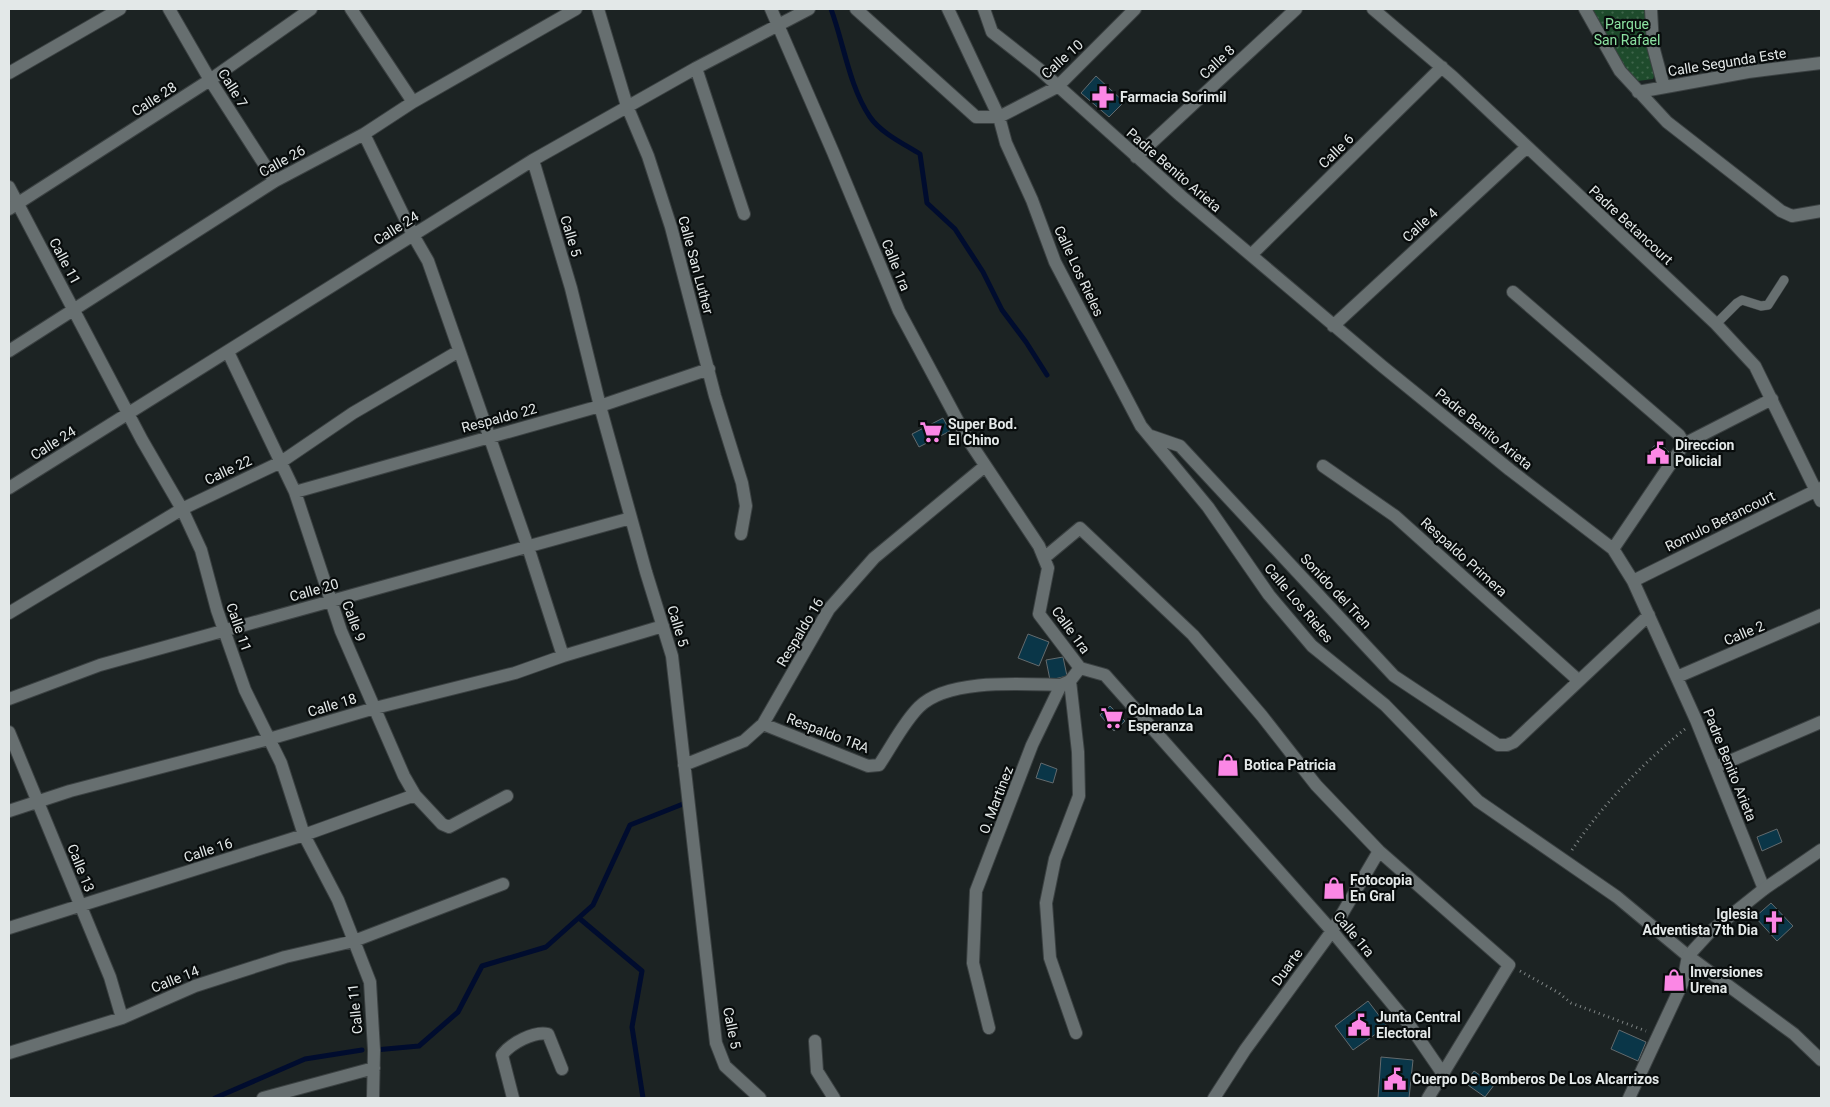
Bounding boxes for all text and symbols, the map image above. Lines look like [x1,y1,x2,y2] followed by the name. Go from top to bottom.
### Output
[1594,16,1660,48] park label: Parque San Rafael
[1038,36,1086,82] street label: Calle 10
[1196,42,1238,82] street label: Calle 8
[1667,45,1787,79] street label: Calle Segunda Este
[215,66,251,110] street label: Calle 7
[129,79,180,119] street label: Calle 28
[1090,84,1116,110] pharmacy icon: Farmacia Sorimil
[1120,89,1227,105] place label: Farmacia Sorimil
[1124,125,1224,215] street label: Padre Benito Arieta
[1315,130,1357,171] street label: Calle 6
[256,142,308,180] street label: Calle 26
[1586,182,1676,268] street label: Padre Betancourt
[1399,205,1441,245] street label: Calle 4
[370,208,422,248] street label: Calle 24
[557,213,585,259] street label: Calle 5
[675,214,717,316] street label: Calle San Luther
[1051,223,1107,319] street label: Calle Los Rieles
[46,235,84,287] street label: Calle 11
[878,237,914,293] street label: Calle 1ra
[1432,385,1536,473] street label: Padre Benito Arieta
[460,400,539,436] street label: Respaldo 22
[948,416,1017,448] place label: Super Bod. El Chino
[918,419,944,445] supermarket icon: Super Bod. El Chino
[27,423,79,463] street label: Calle 24
[1675,437,1735,469] place label: Direccion Policial
[1645,440,1671,466] public building icon: Direccion Policial
[202,452,254,488] street label: Calle 22
[1662,487,1778,555] street label: Romulo Betancourt
[1418,514,1510,600] street label: Respaldo Primera
[1297,550,1375,632] street label: Sonido del Tren
[1261,560,1337,646] street label: Calle Los Rieles
[288,575,340,605] street label: Calle 20
[773,595,827,669] street label: Respaldo 16
[339,598,369,644] street label: Calle 9
[223,601,255,653] street label: Calle 11
[664,603,692,649] street label: Calle 5
[1049,603,1093,657] street label: Calle 1ra
[1721,617,1767,649] street label: Calle 2
[306,690,358,720] street label: Calle 18
[1128,702,1203,734] place label: Colmado La Esperanza
[1099,705,1125,731] supermarket icon: Colmado La Esperanza
[1700,706,1760,824] street label: Padre Benito Arieta
[784,710,872,756] street label: Respaldo 1RA
[1215,752,1241,778] shop icon: Botica Patricia
[1244,757,1337,773] place label: Botica Patricia
[976,764,1016,836] street label: O. Martinez
[182,835,234,865] street label: Calle 16
[64,842,98,894] street label: Calle 13
[1350,872,1413,904] place label: Fotocopia En Gral
[1321,875,1347,901] shop icon: Fotocopia En Gral
[1643,906,1759,938] place label: Iglesia Adventista 7th Dia
[1330,908,1378,960] street label: Calle 1ra
[1761,909,1787,935] church icon: Iglesia Adventista 7th Dia
[1268,945,1306,989] street label: Duarte
[149,962,201,996] street label: Calle 14
[1690,964,1763,996] place label: Inversiones Urena
[1661,967,1687,993] shop icon: Inversiones Urena
[344,983,366,1035] street label: Calle 11
[720,1006,744,1050] street label: Calle 5
[1376,1009,1461,1041] place label: Junta Central Electoral
[1346,1012,1372,1038] public building icon: Junta Central Electoral
[1382,1066,1408,1092] public building icon: Cuerpo De Bomberos De Los Alcarrizos
[1412,1071,1659,1087] place label: Cuerpo De Bomberos De Los Alcarrizos

